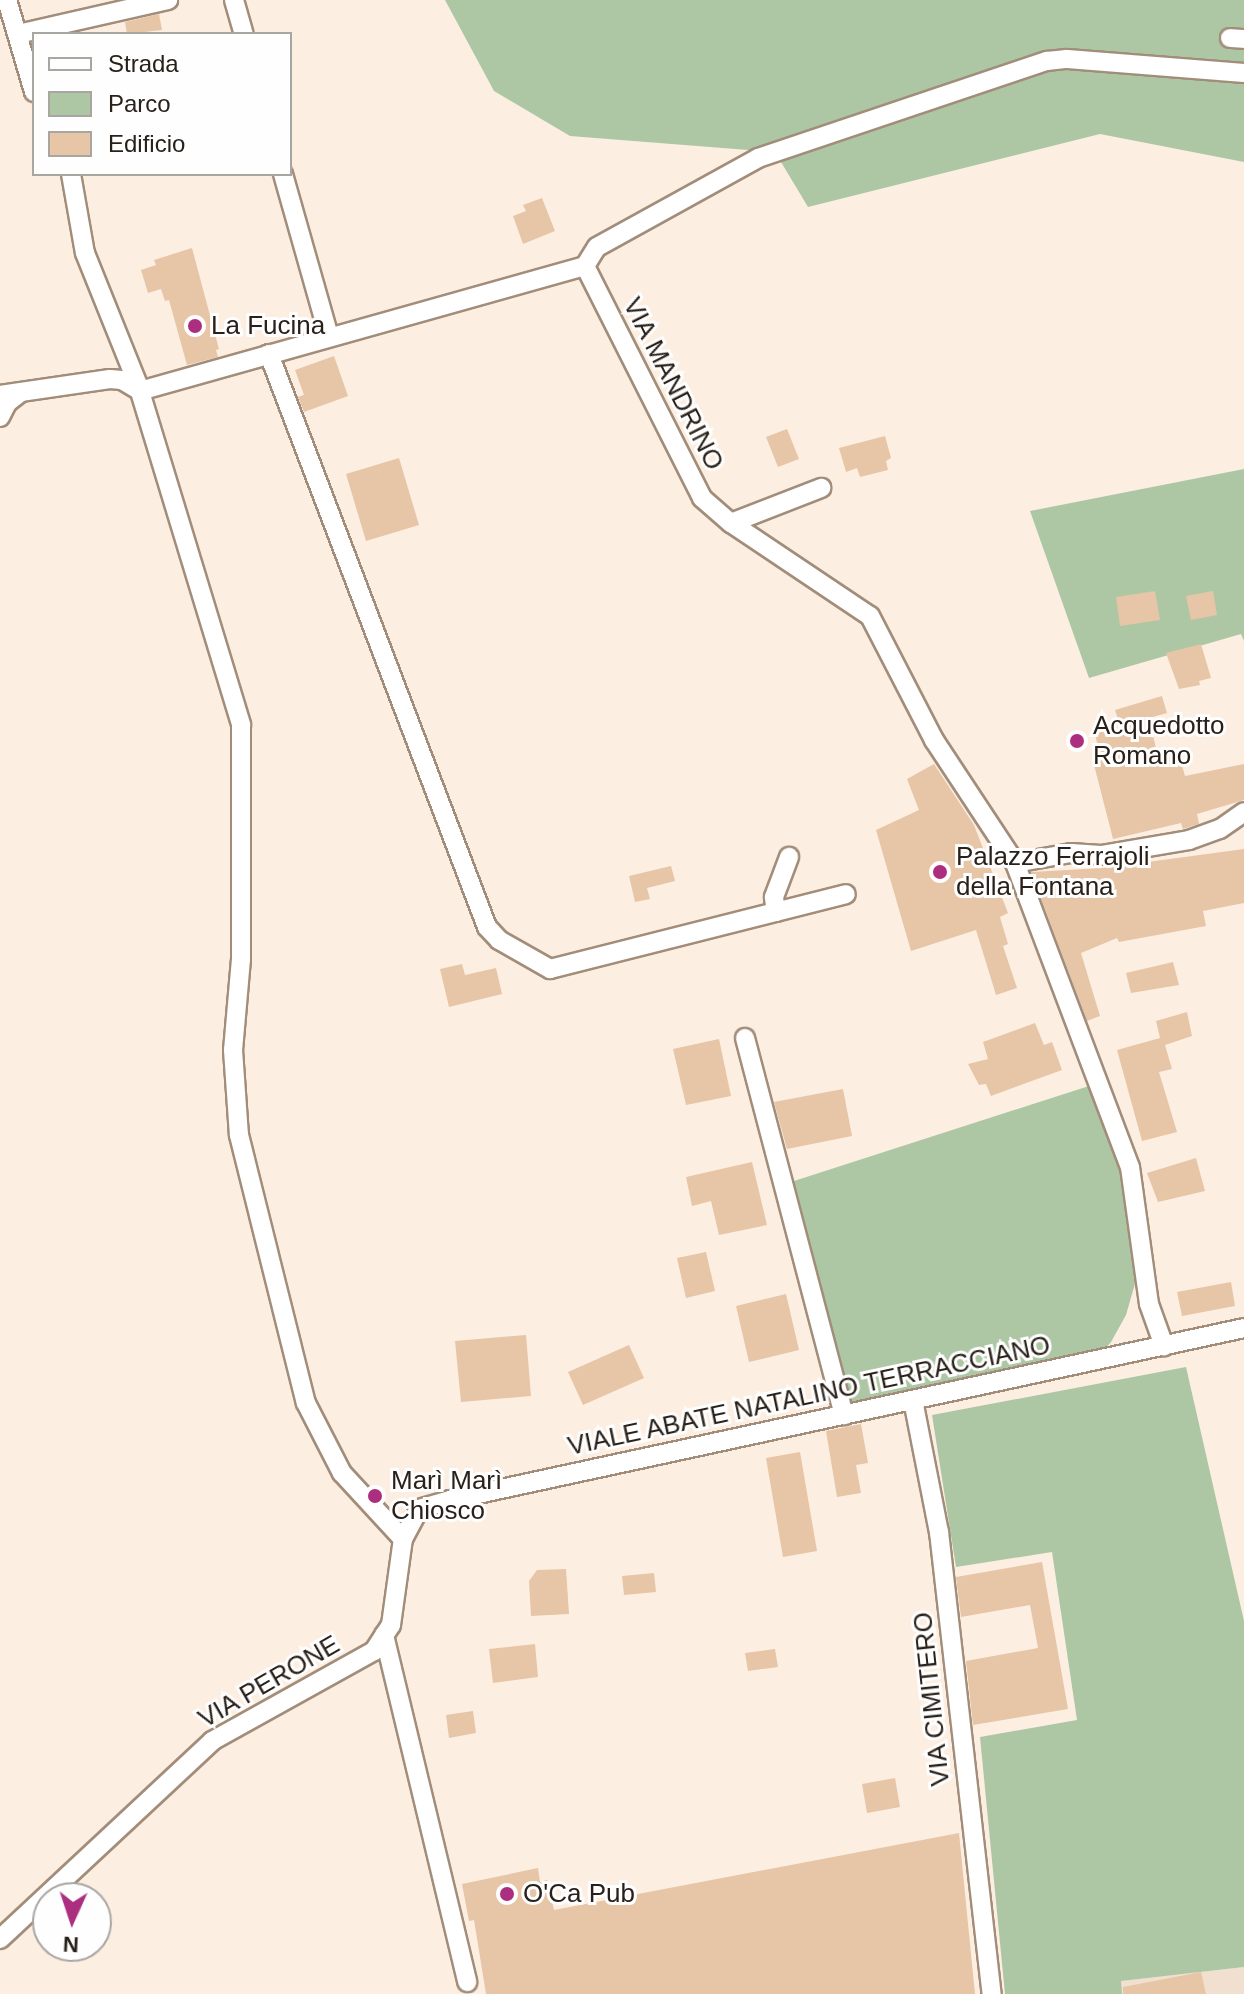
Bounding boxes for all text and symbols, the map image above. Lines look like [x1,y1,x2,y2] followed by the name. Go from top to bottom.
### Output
[32,32,292,176] legend
[108,50,179,77] text: Strada
[108,90,171,117] text: Parco
[108,130,185,157] text: Edificio
[616,292,730,476] street label: VIA MANDRINO
[211,310,325,342] place label: La Fucina
[186,317,204,335] marker: La Fucina
[1093,710,1225,772] place label: Acquedotto Romano
[1068,732,1086,750] marker: Acquedotto Romano
[956,841,1150,902] place label: Palazzo Ferrajoli della Fontana
[931,863,949,881] marker: Palazzo Ferrajoli della Fontana
[564,1329,1054,1463] street label: VIALE ABATE NATALINO TERRACCIANO
[391,1465,502,1526] place label: Marì Marì Chiosco
[366,1487,384,1505] marker: Marì Marì Chiosco
[907,1610,957,1788] street label: VIA CIMITERO
[192,1629,346,1735] street label: VIA PERONE
[523,1878,635,1910] place label: O'Ca Pub
[32,1882,112,1962] north arrow
[498,1885,516,1903] marker: O'Ca Pub
[62,1932,79,1957] text: N

